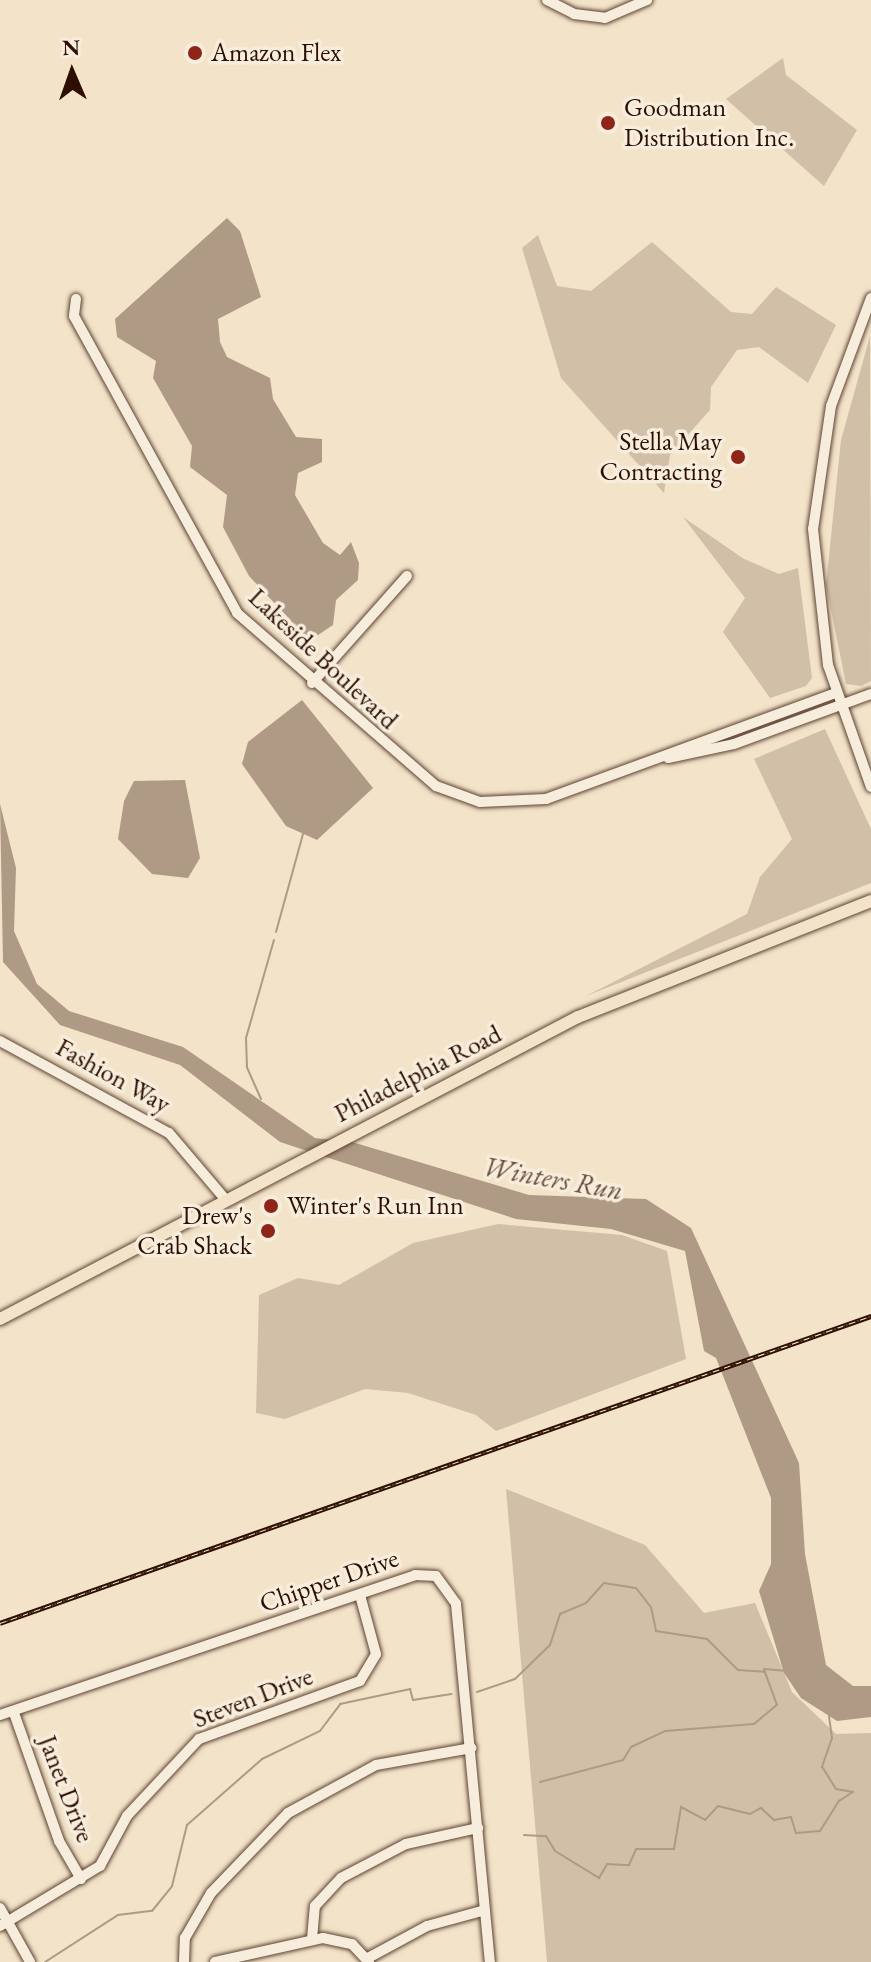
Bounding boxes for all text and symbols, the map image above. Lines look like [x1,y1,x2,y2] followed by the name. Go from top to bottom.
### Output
[32,32,112,112] north arrow
[62,33,81,62] text: N
[211,37,341,69] place label: Amazon Flex
[186,44,204,62] marker: Amazon Flex
[624,92,794,154] place label: Goodman Distribution Inc.
[599,114,617,132] marker: Goodman Distribution Inc.
[600,426,722,488] place label: Stella May Contracting
[729,448,747,466] marker: Stella May Contracting
[242,582,404,736] street label: Lakeside Boulevard
[329,1019,507,1129] street label: Philadelphia Road
[51,1032,175,1120] street label: Fashion Way
[481,1149,625,1207] water label: Winters Run
[287,1190,464,1222] place label: Winter's Run Inn
[262,1197,280,1215] marker: Winter's Run Inn
[137,1200,252,1262] place label: Drew's Crab Shack
[259,1222,277,1240] marker: Drew's Crab Shack
[255,1543,403,1619] street label: Chipper Drive
[189,1661,317,1735] street label: Steven Drive
[31,1731,101,1847] street label: Janet Drive

